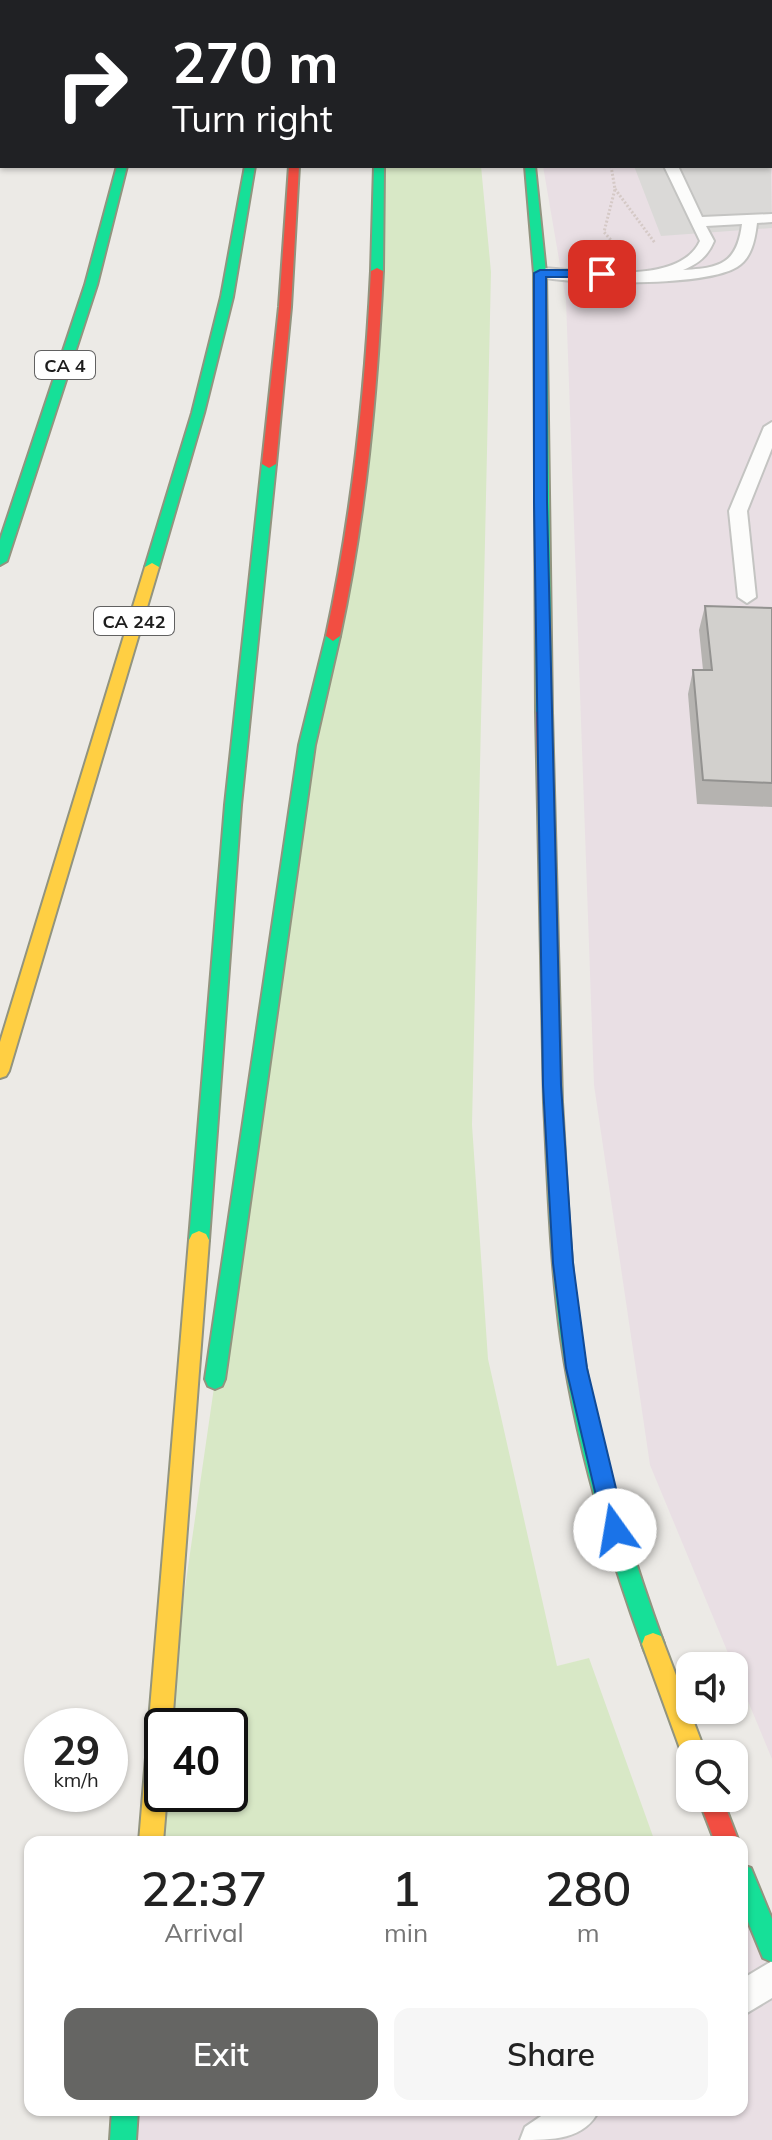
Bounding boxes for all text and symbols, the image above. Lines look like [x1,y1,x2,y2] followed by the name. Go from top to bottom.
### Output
[172,27,339,97] text: 270 m
[40,32,144,136] icon: right
[172,96,333,141] text: Turn right
[568,240,636,308] pin
[580,252,624,296] icon: arrive
[35,351,95,379] road number: CA 4
[94,607,174,635] road number: CA 242
[573,1488,657,1572] position arrow
[676,1652,748,1812] map controls
[676,1652,748,1724] button: sound
[144,1708,248,1812] speed limit sign: 40
[52,1725,100,1775] text: 29
[676,1740,748,1812] button: search
[53,1767,99,1792] text: km/h
[141,1858,267,1918] text: 22:37
[392,1858,420,1918] text: 1
[545,1858,631,1918] text: 280
[164,1916,244,1949] text: Arrival
[384,1916,428,1949] text: min
[577,1916,600,1949] text: m
[64,2008,378,2100] button: Exit
[394,2008,708,2100] button: Share

